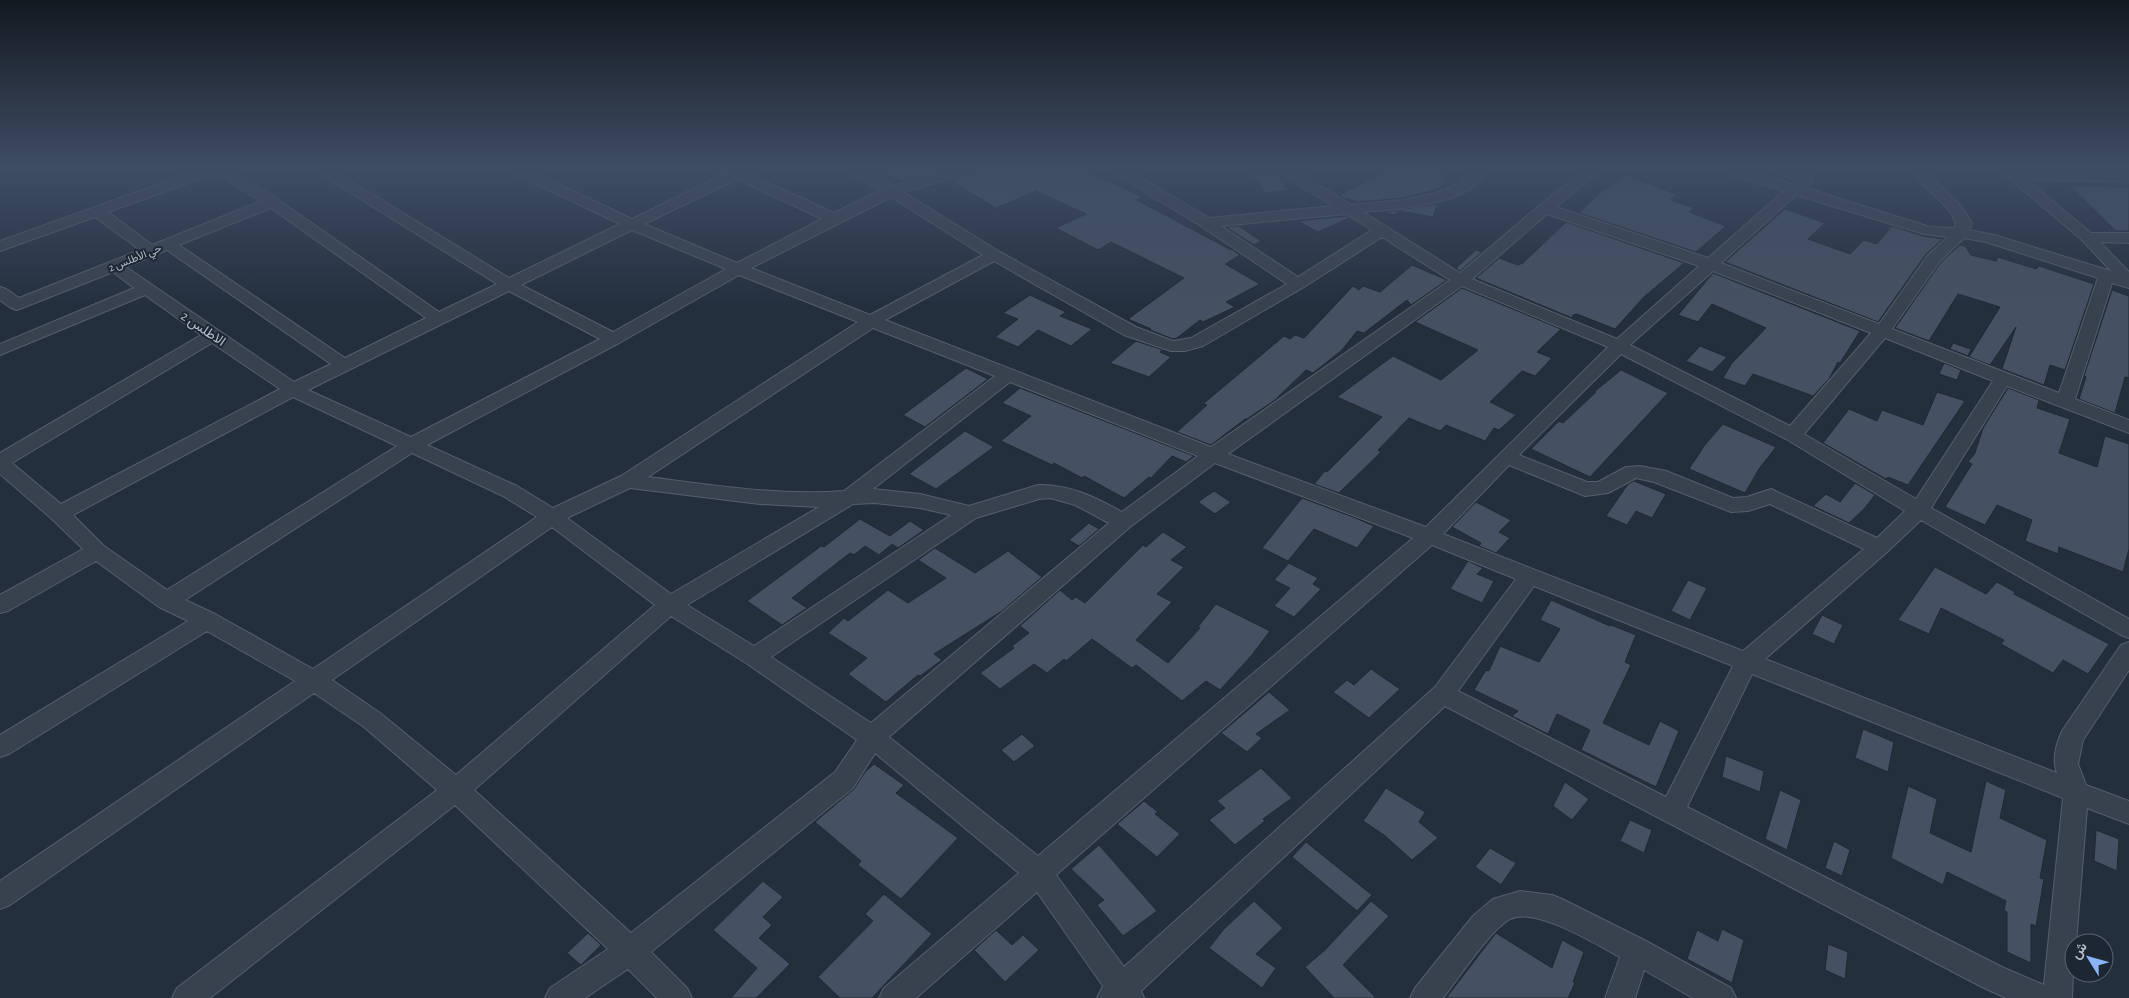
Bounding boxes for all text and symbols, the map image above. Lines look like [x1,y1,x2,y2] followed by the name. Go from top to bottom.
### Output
[106,241,165,277] street label: حي الأطلس 2
[177,309,228,350] street label: الاطلس 2
[2064,933,2114,983] north arrow
[2069,940,2091,962] text: ش

